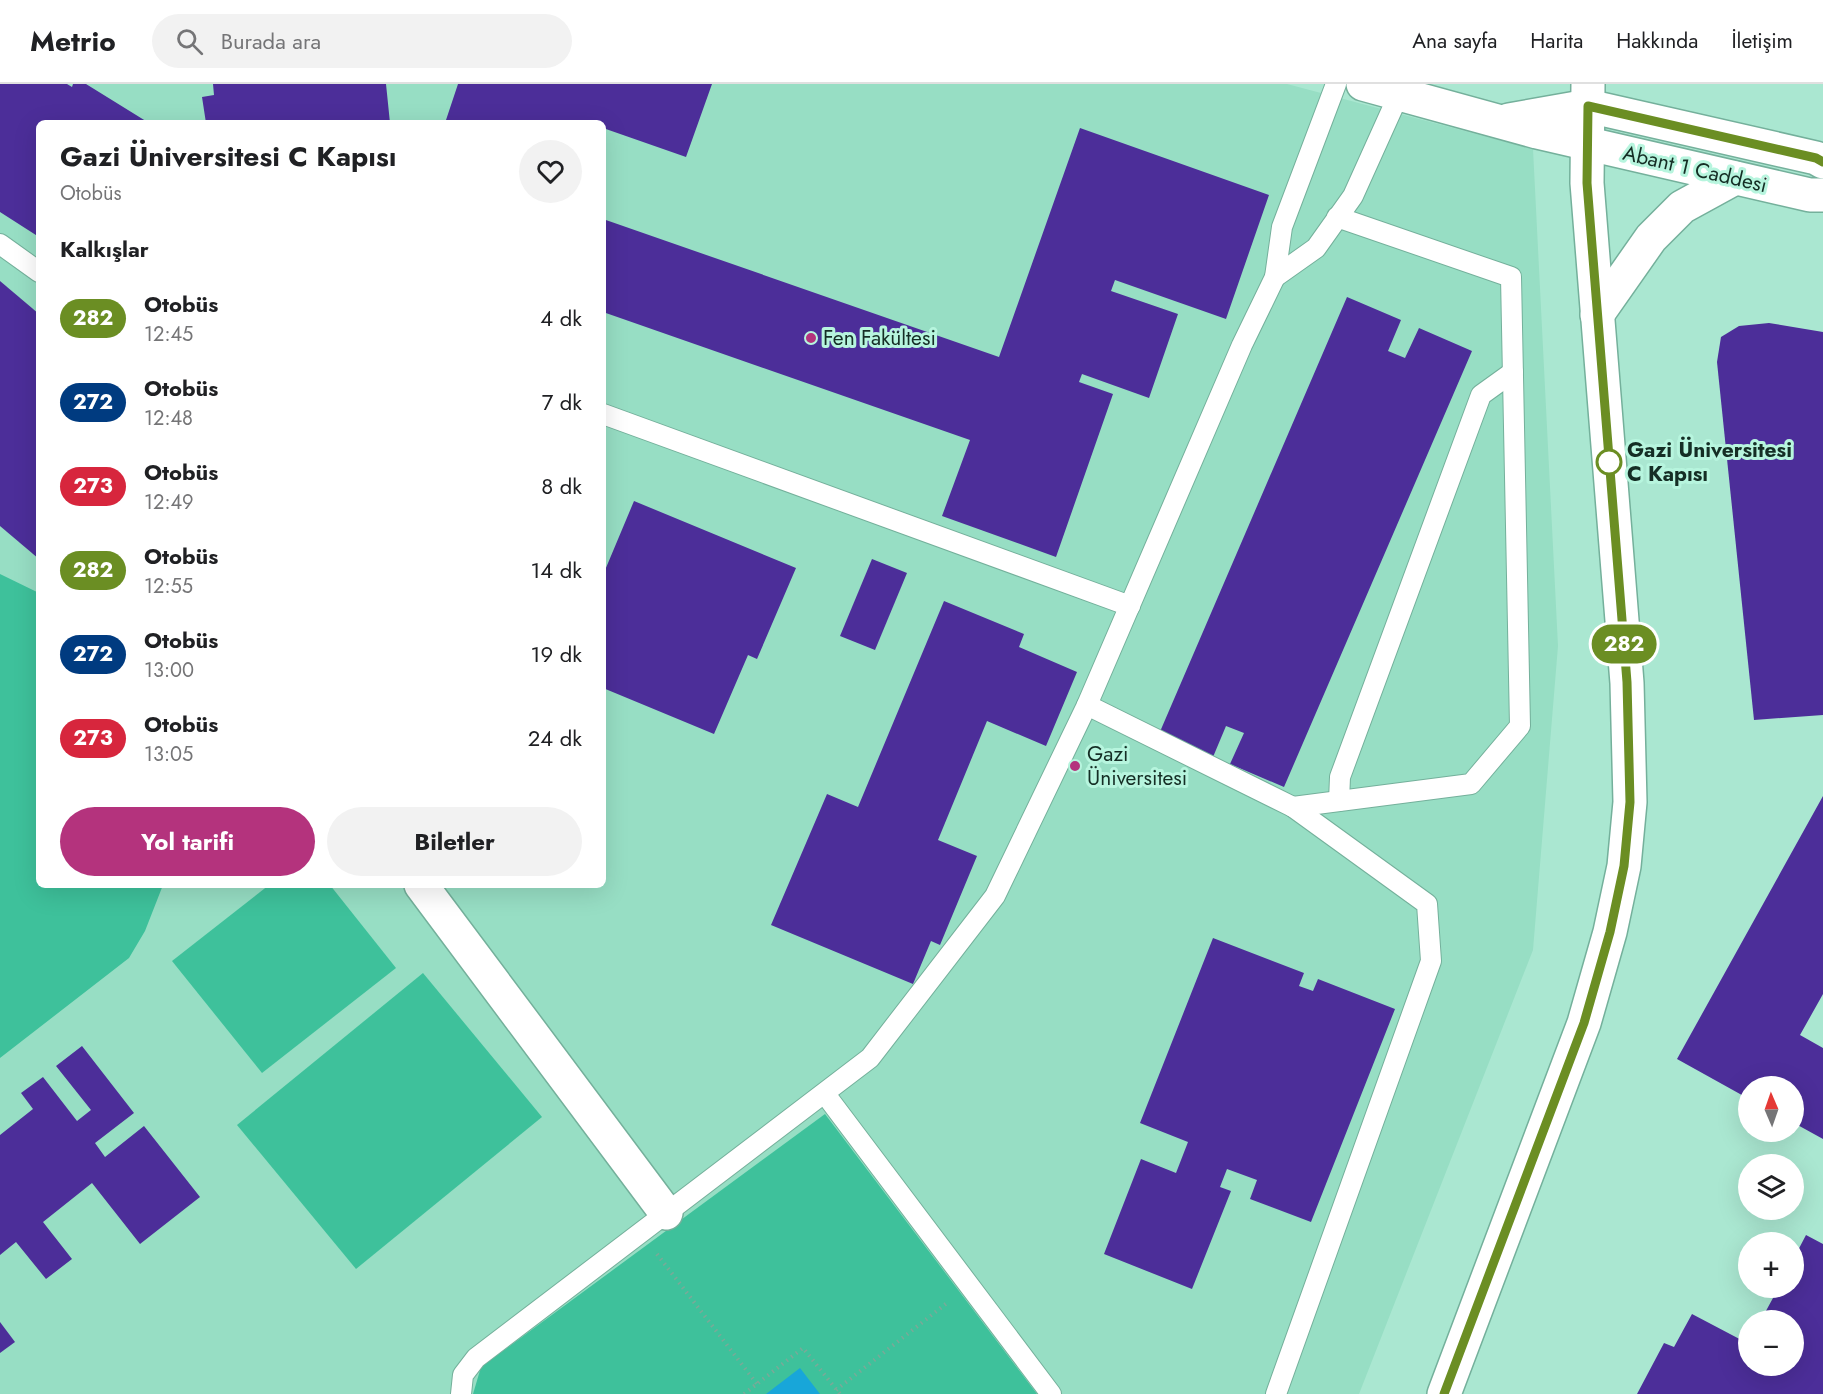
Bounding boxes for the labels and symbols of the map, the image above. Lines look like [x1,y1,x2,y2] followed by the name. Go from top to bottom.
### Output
[1620,138,1770,200] street label: Abant 1 Caddesi
[823,323,936,353] place label: Fen Fakültesi
[804,331,818,345] marker: Fen Fakültesi
[1627,435,1792,489] place label: Gazi Üniversitesi C Kapısı
[1596,449,1622,475] marker: Gazi Üniversitesi C Kapısı
[1590,624,1658,664] line badge: 282
[1087,739,1187,793] place label: Gazi Üniversitesi
[1068,759,1082,773] marker: Gazi Üniversitesi
[1738,1076,1804,1142] north arrow

